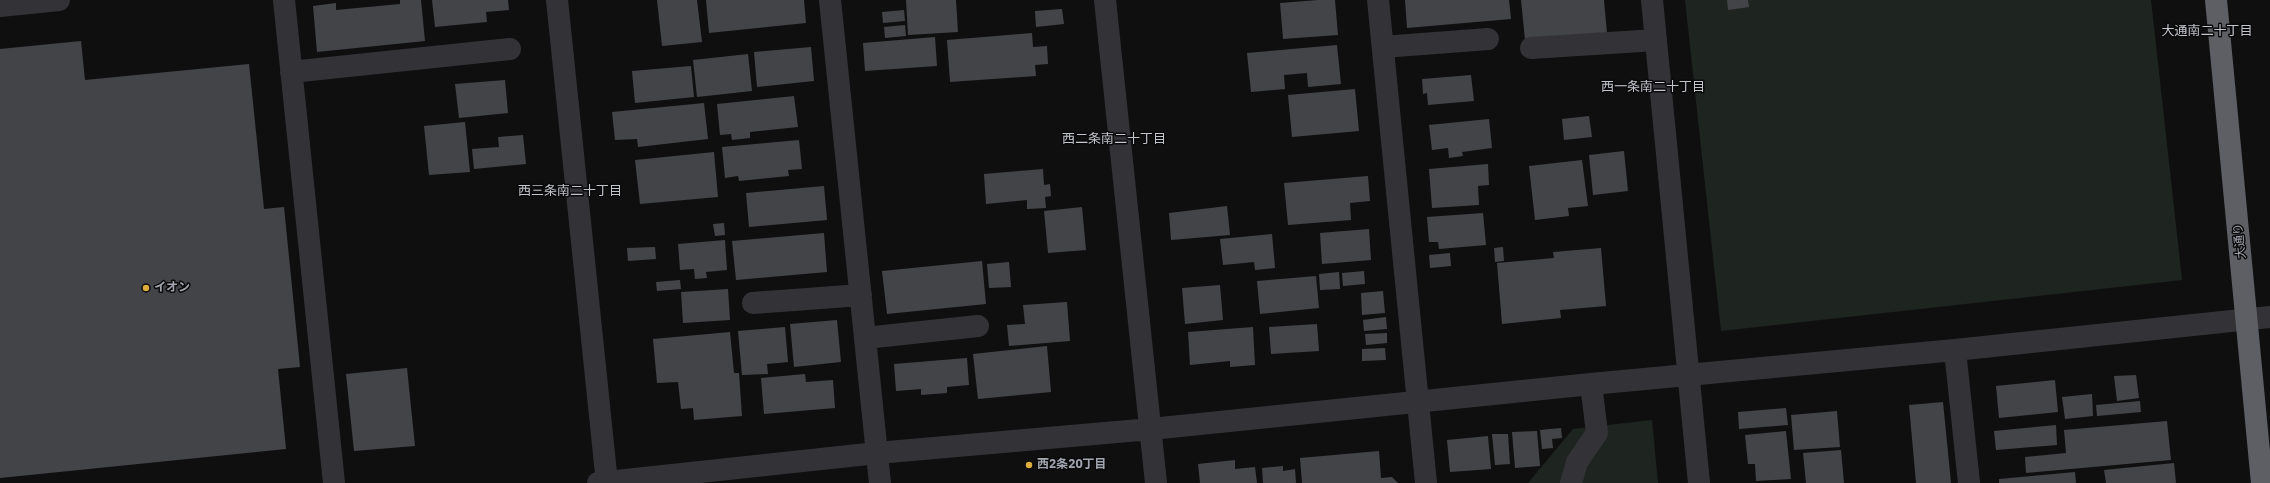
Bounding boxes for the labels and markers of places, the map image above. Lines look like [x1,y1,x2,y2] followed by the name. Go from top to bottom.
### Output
[154,281,190,295] place label: イオン
[141,283,151,293] marker: イオン
[1037,458,1107,472] place label: 西2条20丁目
[1024,460,1034,470] marker: 西2条20丁目

